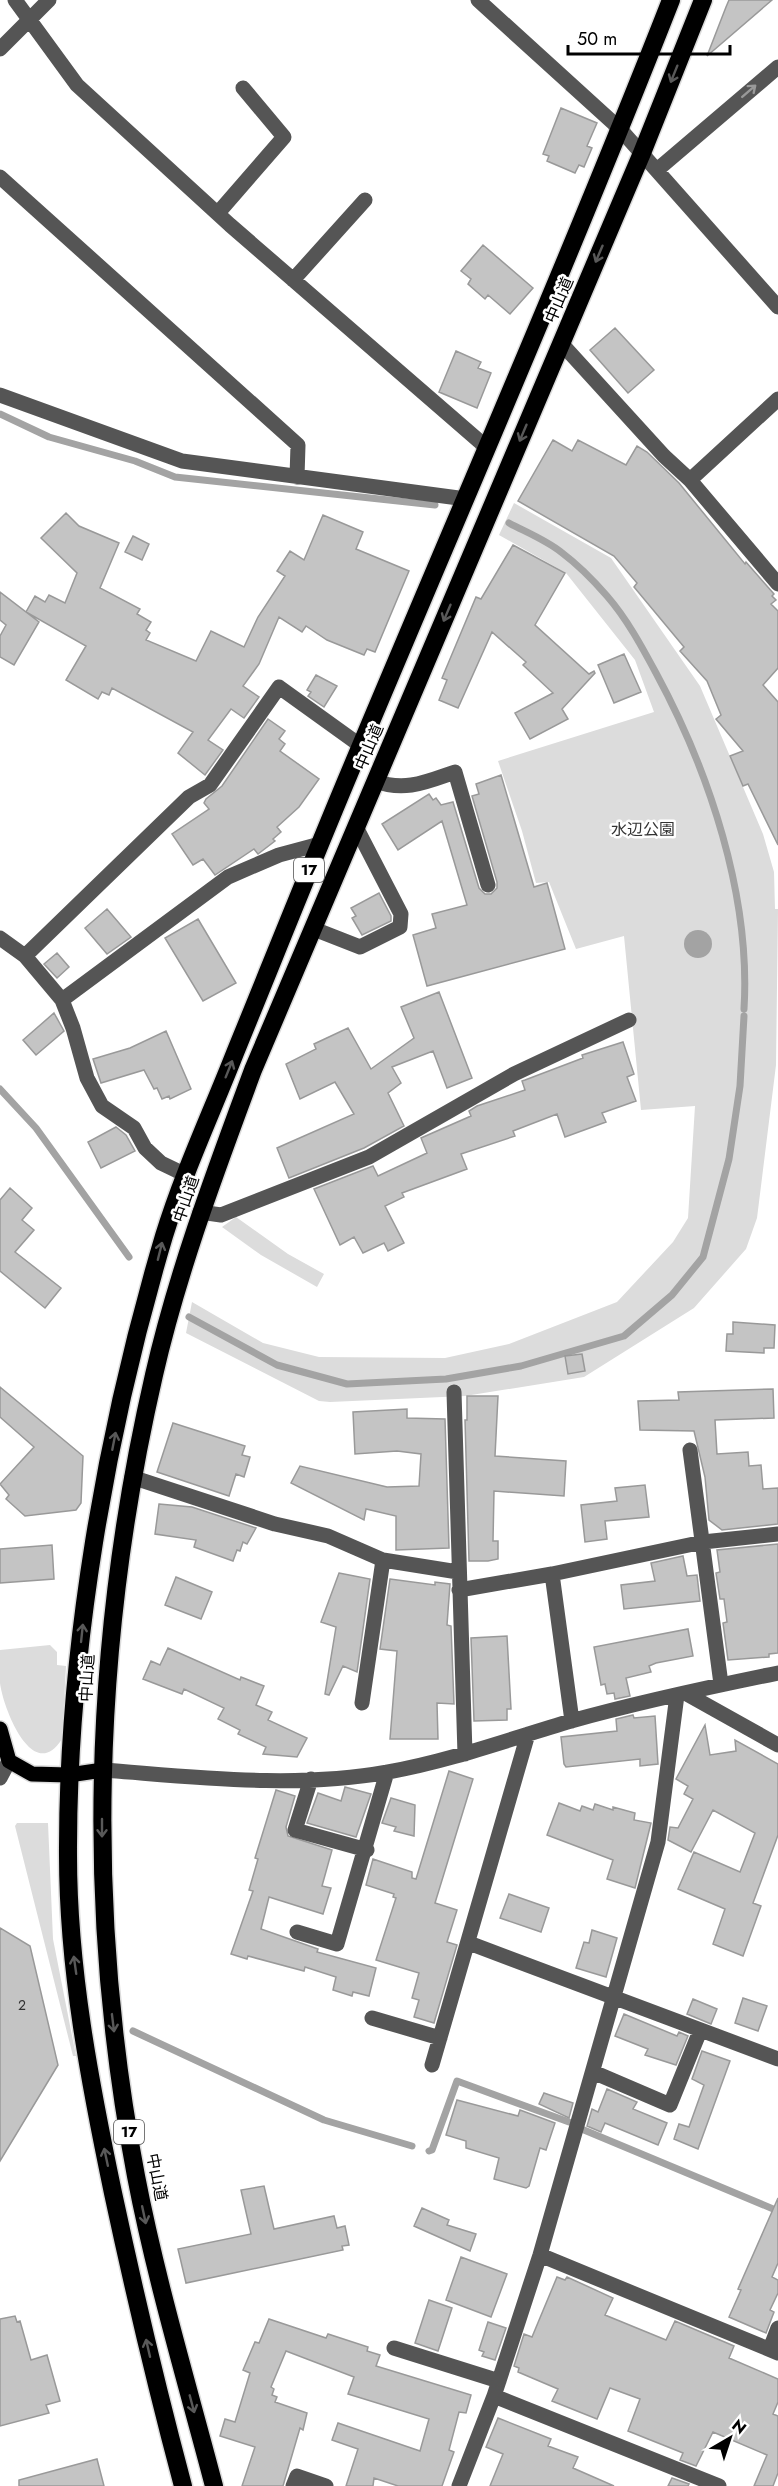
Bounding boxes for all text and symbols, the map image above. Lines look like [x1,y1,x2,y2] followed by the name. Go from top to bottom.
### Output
[568,18,730,56] scale bar
[577,26,617,52] text: 50 m
[668,64,679,83] one-way arrow
[741,84,756,98] one-way arrow
[593,244,604,263] one-way arrow
[539,273,579,327] street label: 中山道
[517,424,528,442] one-way arrow
[441,603,452,622] one-way arrow
[349,720,389,774] street label: 中山道
[611,818,675,841] park label: 水辺公園
[294,858,324,882] road number: 17
[224,1060,235,1079] one-way arrow
[167,1173,205,1225] street label: 中山道
[155,1242,167,1261] one-way arrow
[109,1431,120,1451] one-way arrow
[77,1624,88,1644] one-way arrow
[74,1653,100,1703] street label: 中山道
[97,1818,108,1838] one-way arrow
[69,1956,80,1975] one-way arrow
[18,1995,26,2015] house number: 2
[108,2012,119,2032] one-way arrow
[114,2120,144,2144] road number: 17
[99,2148,111,2167] one-way arrow
[141,2151,173,2203] street label: 中山道
[139,2205,150,2224] one-way arrow
[142,2339,154,2358] one-way arrow
[187,2394,199,2413] one-way arrow
[700,2408,760,2468] north arrow
[727,2414,751,2440] text: N

